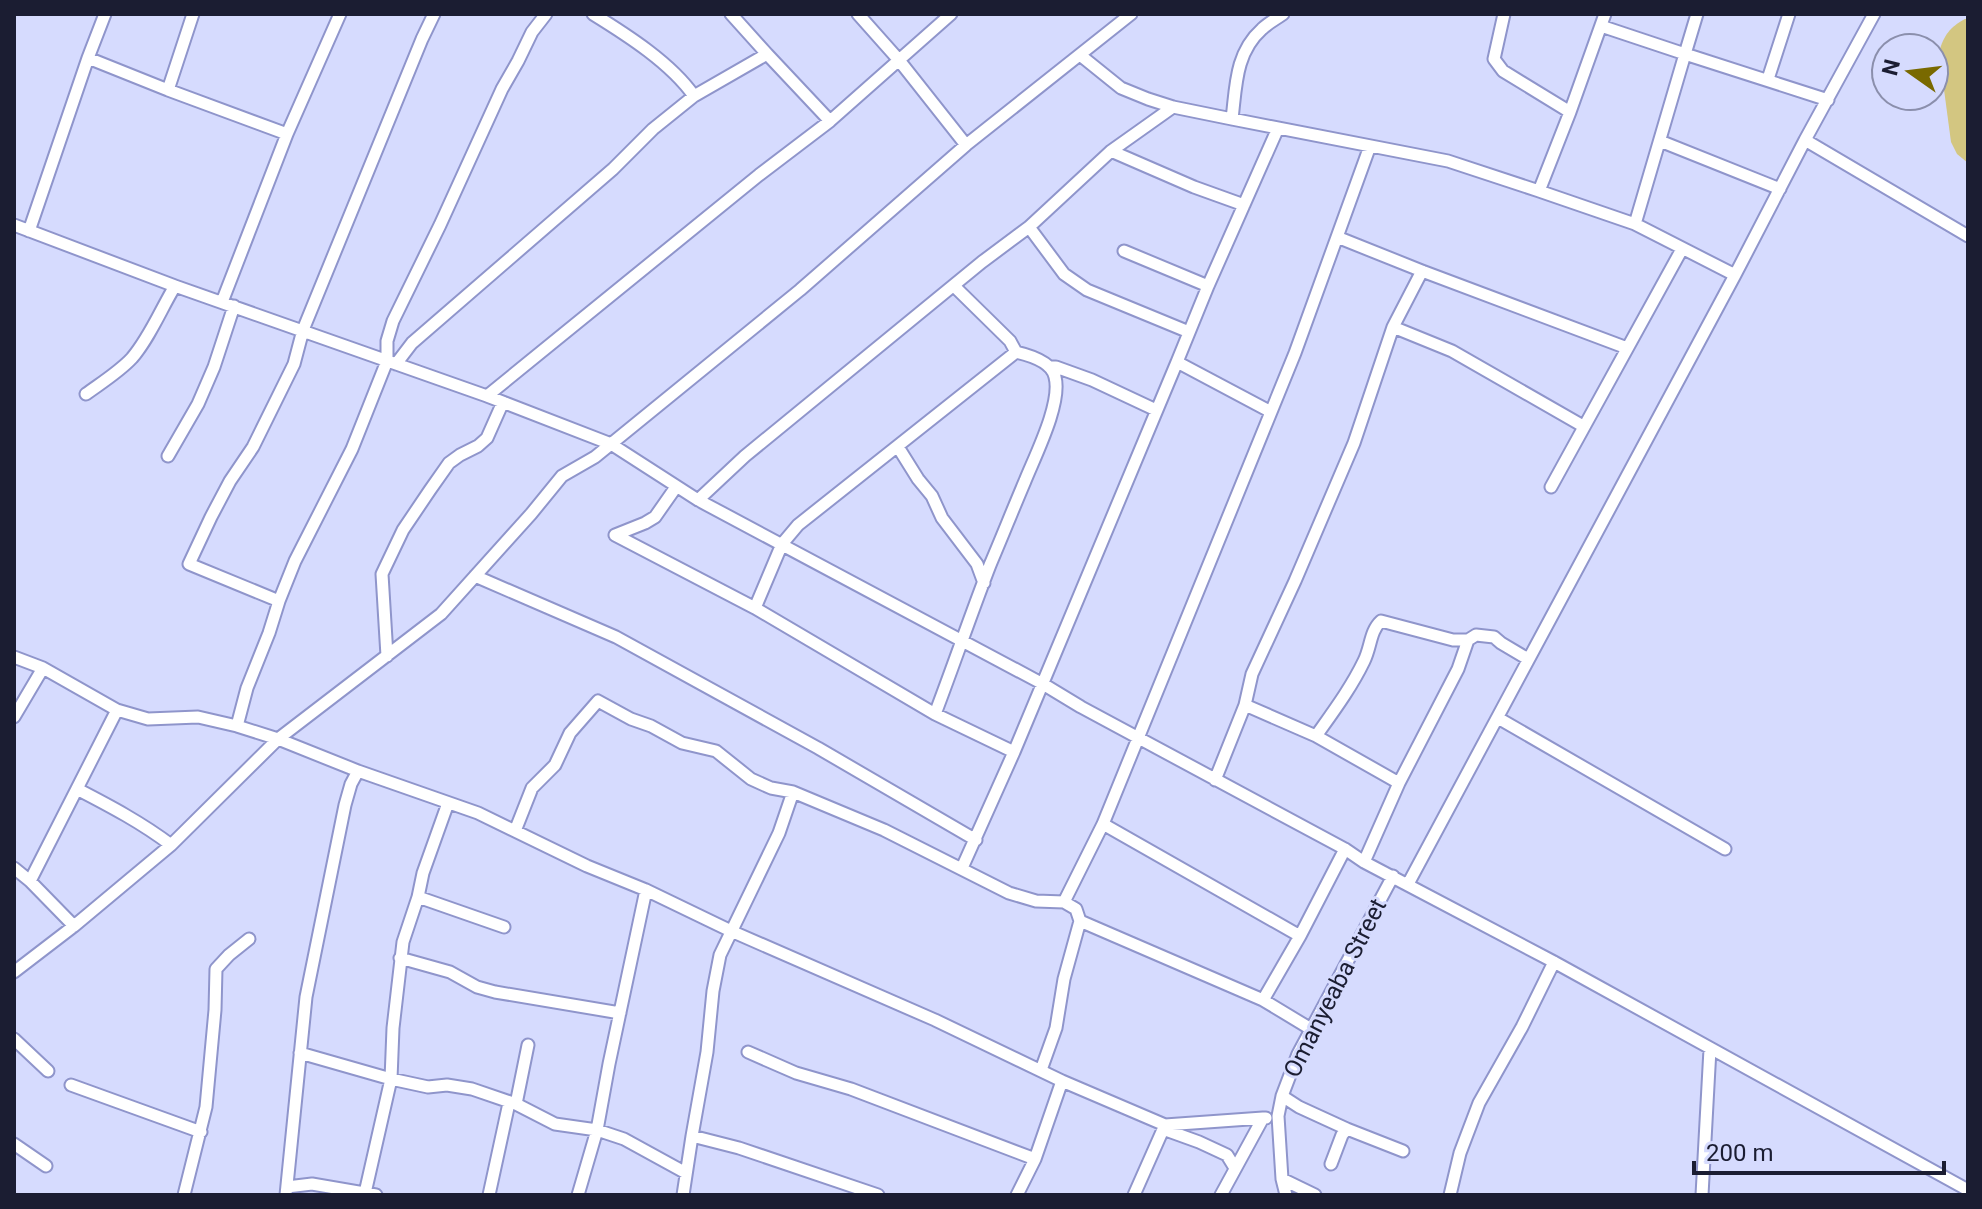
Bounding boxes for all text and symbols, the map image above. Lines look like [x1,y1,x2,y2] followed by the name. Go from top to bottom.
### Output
[1870,32,1950,112] north arrow
[1877,57,1905,78] text: N
[1278,894,1392,1082] street label: Omanyeaba Street
[1694,1125,1944,1175] scale bar
[1706,1139,1773,1167] text: 200 m

